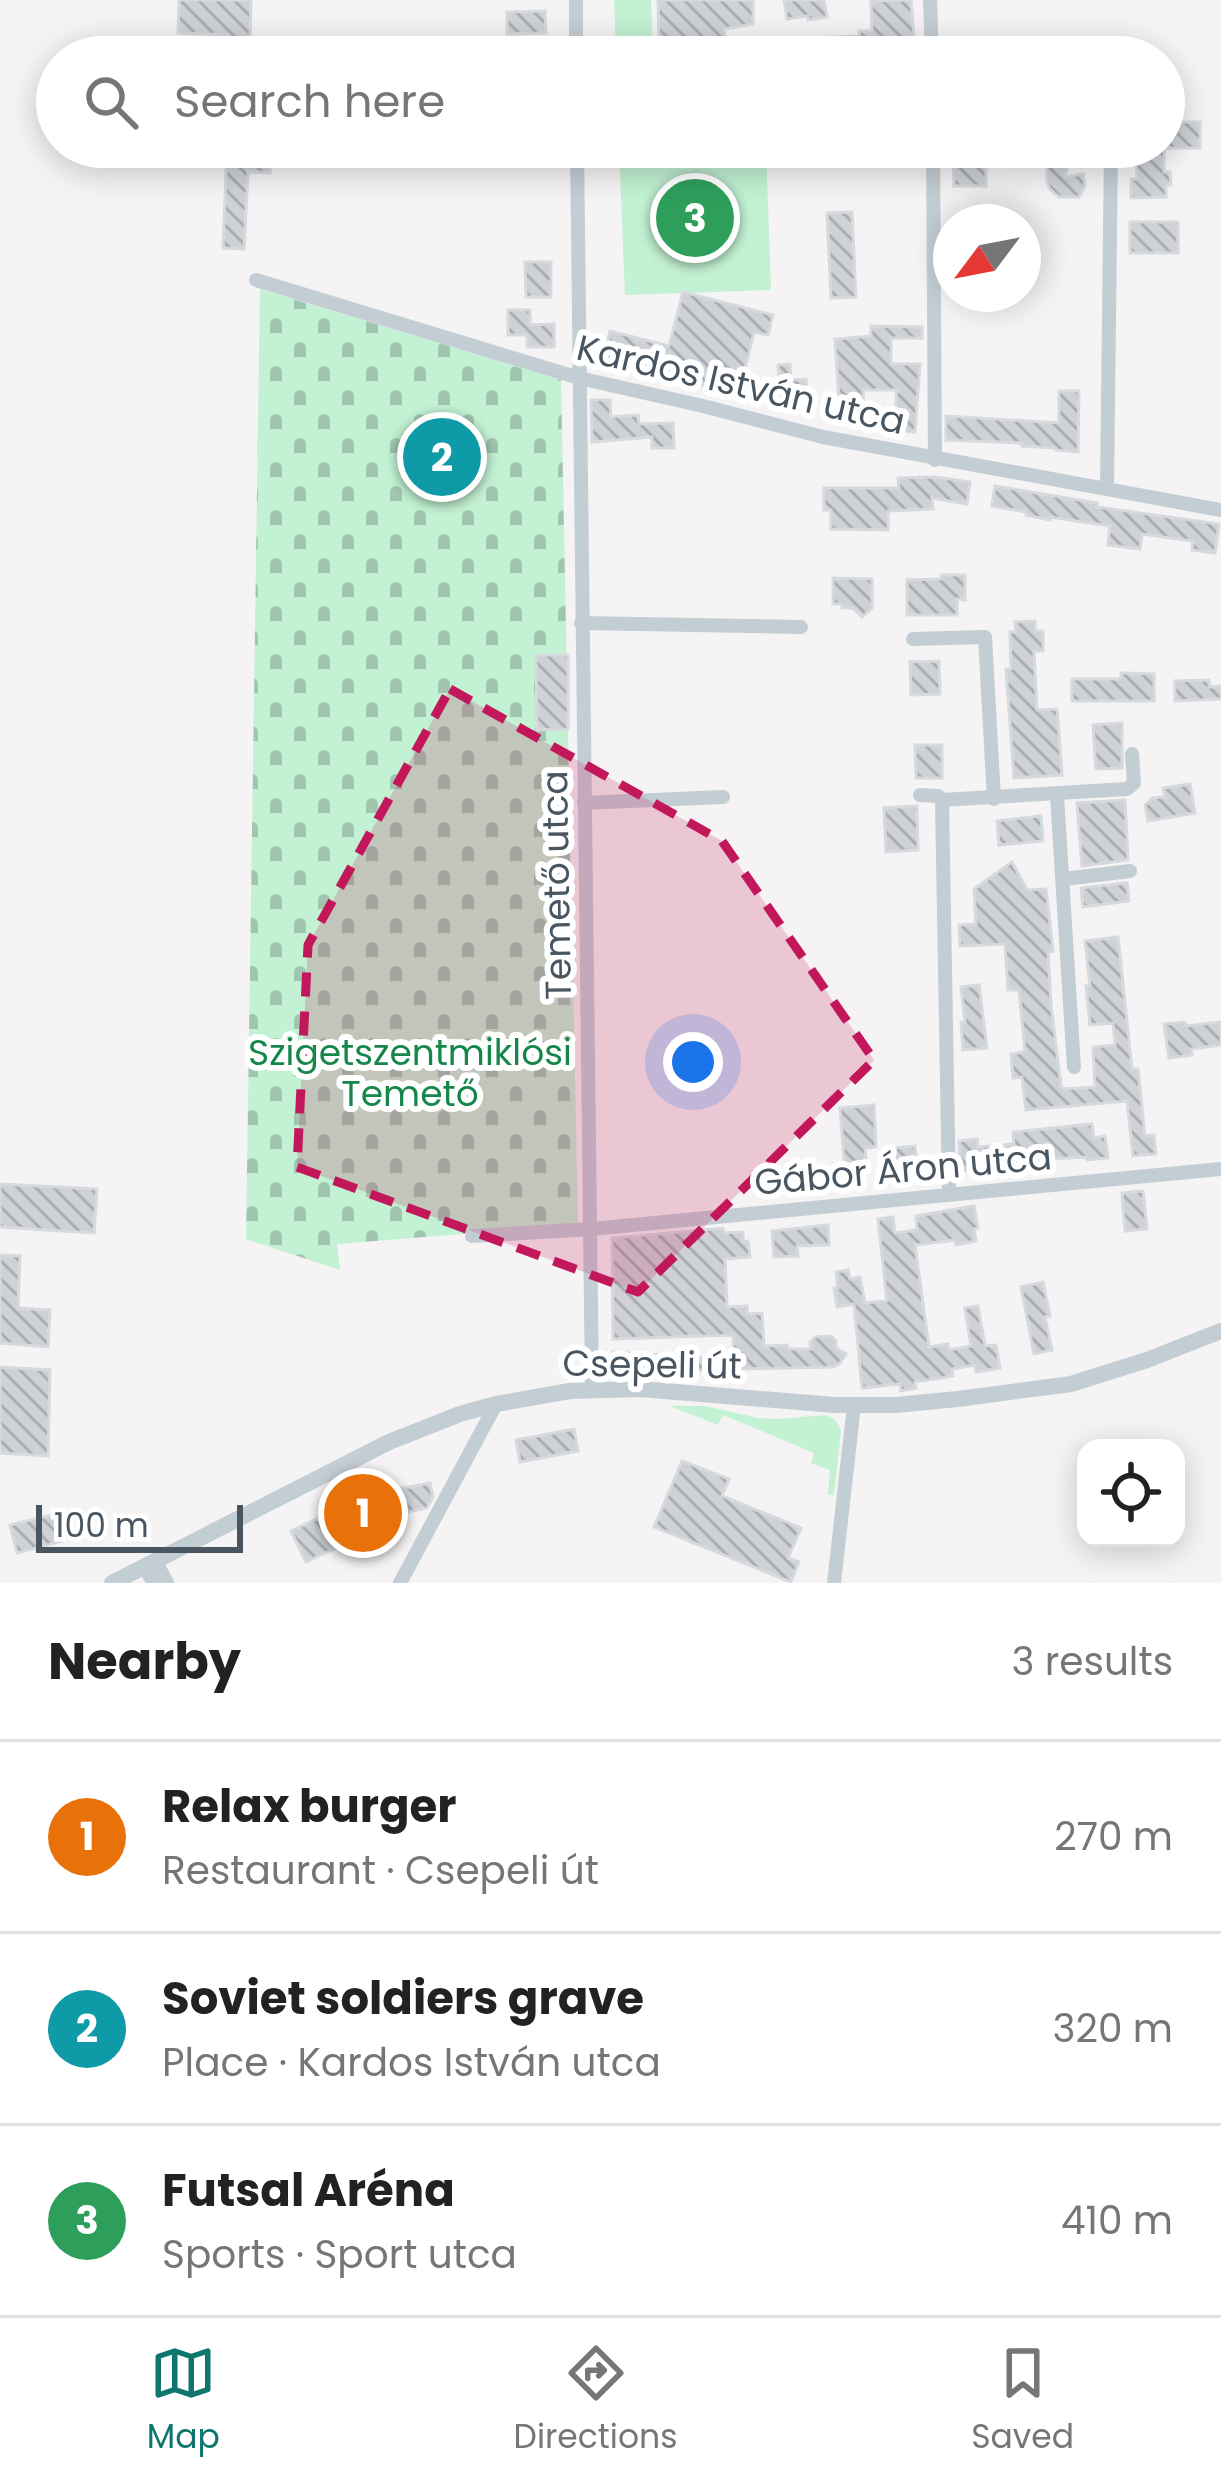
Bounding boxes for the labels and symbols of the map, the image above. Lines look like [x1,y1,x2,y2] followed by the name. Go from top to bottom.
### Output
[656,173,734,263] pin: 3
[933,204,1041,312] north arrow
[572,322,910,447] street label: Kardos István utca
[403,412,481,502] pin: 2
[529,770,584,1000] street label: Temető utca
[248,1027,572,1119] park label: Szigetszentmiklósi Temető
[663,1032,723,1092] your location
[752,1131,1054,1208] street label: Gábor Áron utca
[562,1337,742,1392] street label: Csepeli út
[324,1468,402,1558] pin: 1
[36,1499,243,1552] scale bar

